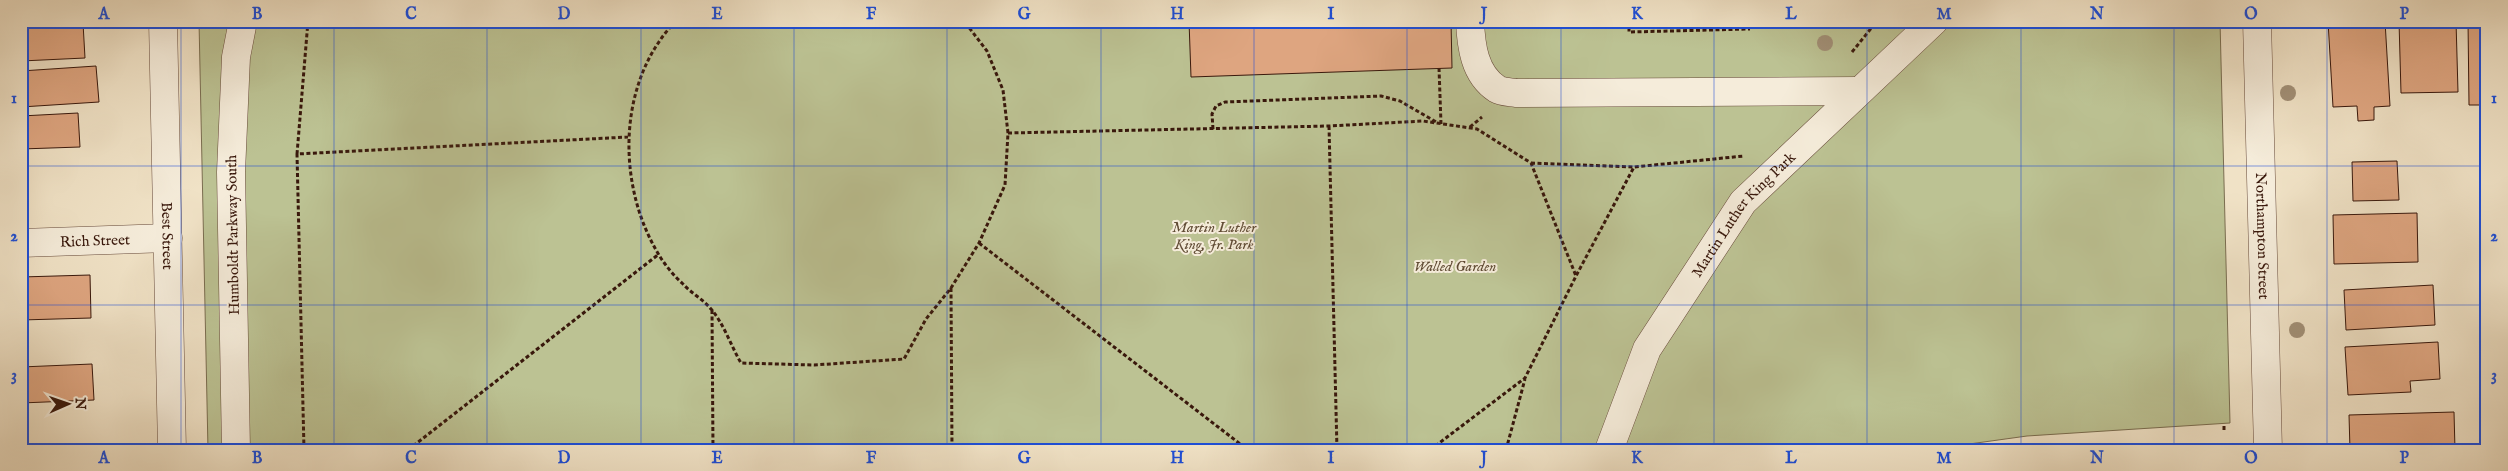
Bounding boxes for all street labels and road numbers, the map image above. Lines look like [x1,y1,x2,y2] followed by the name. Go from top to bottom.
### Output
[1687,147,1800,281] street label: Martin Luther King Park
[222,155,244,315] street label: Humboldt Parkway South
[2251,172,2274,300] street label: Northampton Street
[157,202,178,270] street label: Best Street
[59,230,130,251] street label: Rich Street

